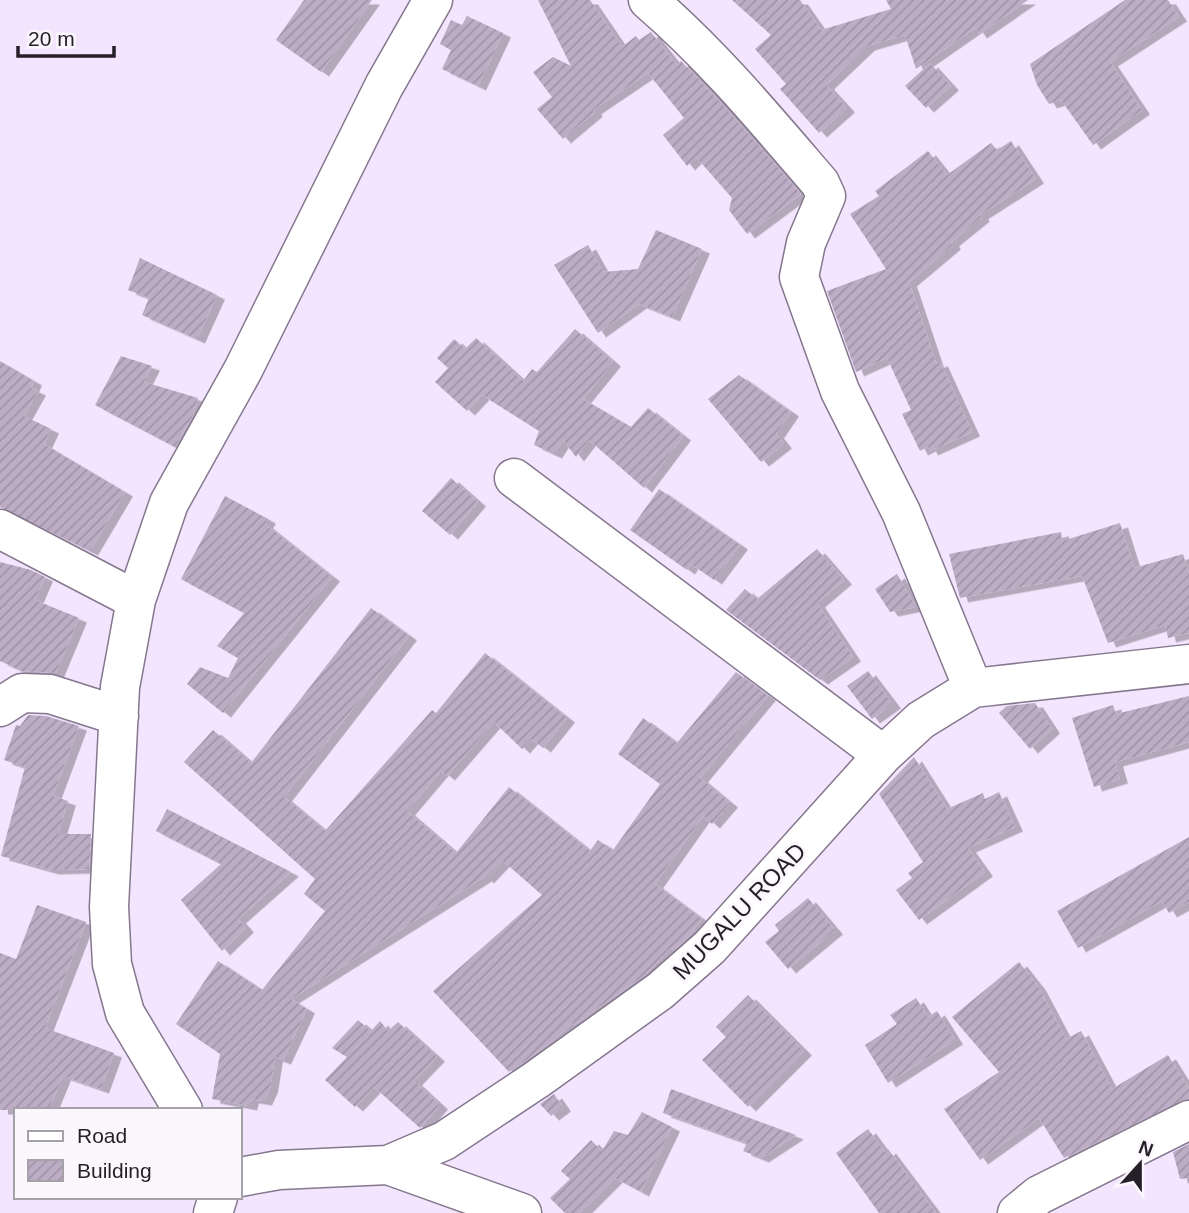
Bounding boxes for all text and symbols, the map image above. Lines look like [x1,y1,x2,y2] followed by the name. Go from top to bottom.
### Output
[18,14,114,58] scale bar
[28,27,75,50] text: 20 m
[667,837,811,985] street label: MUGALU ROAD
[14,1108,242,1199] legend
[77,1124,127,1147] text: Road
[1105,1129,1175,1199] north arrow
[1136,1136,1156,1161] text: N
[77,1159,152,1182] text: Building

